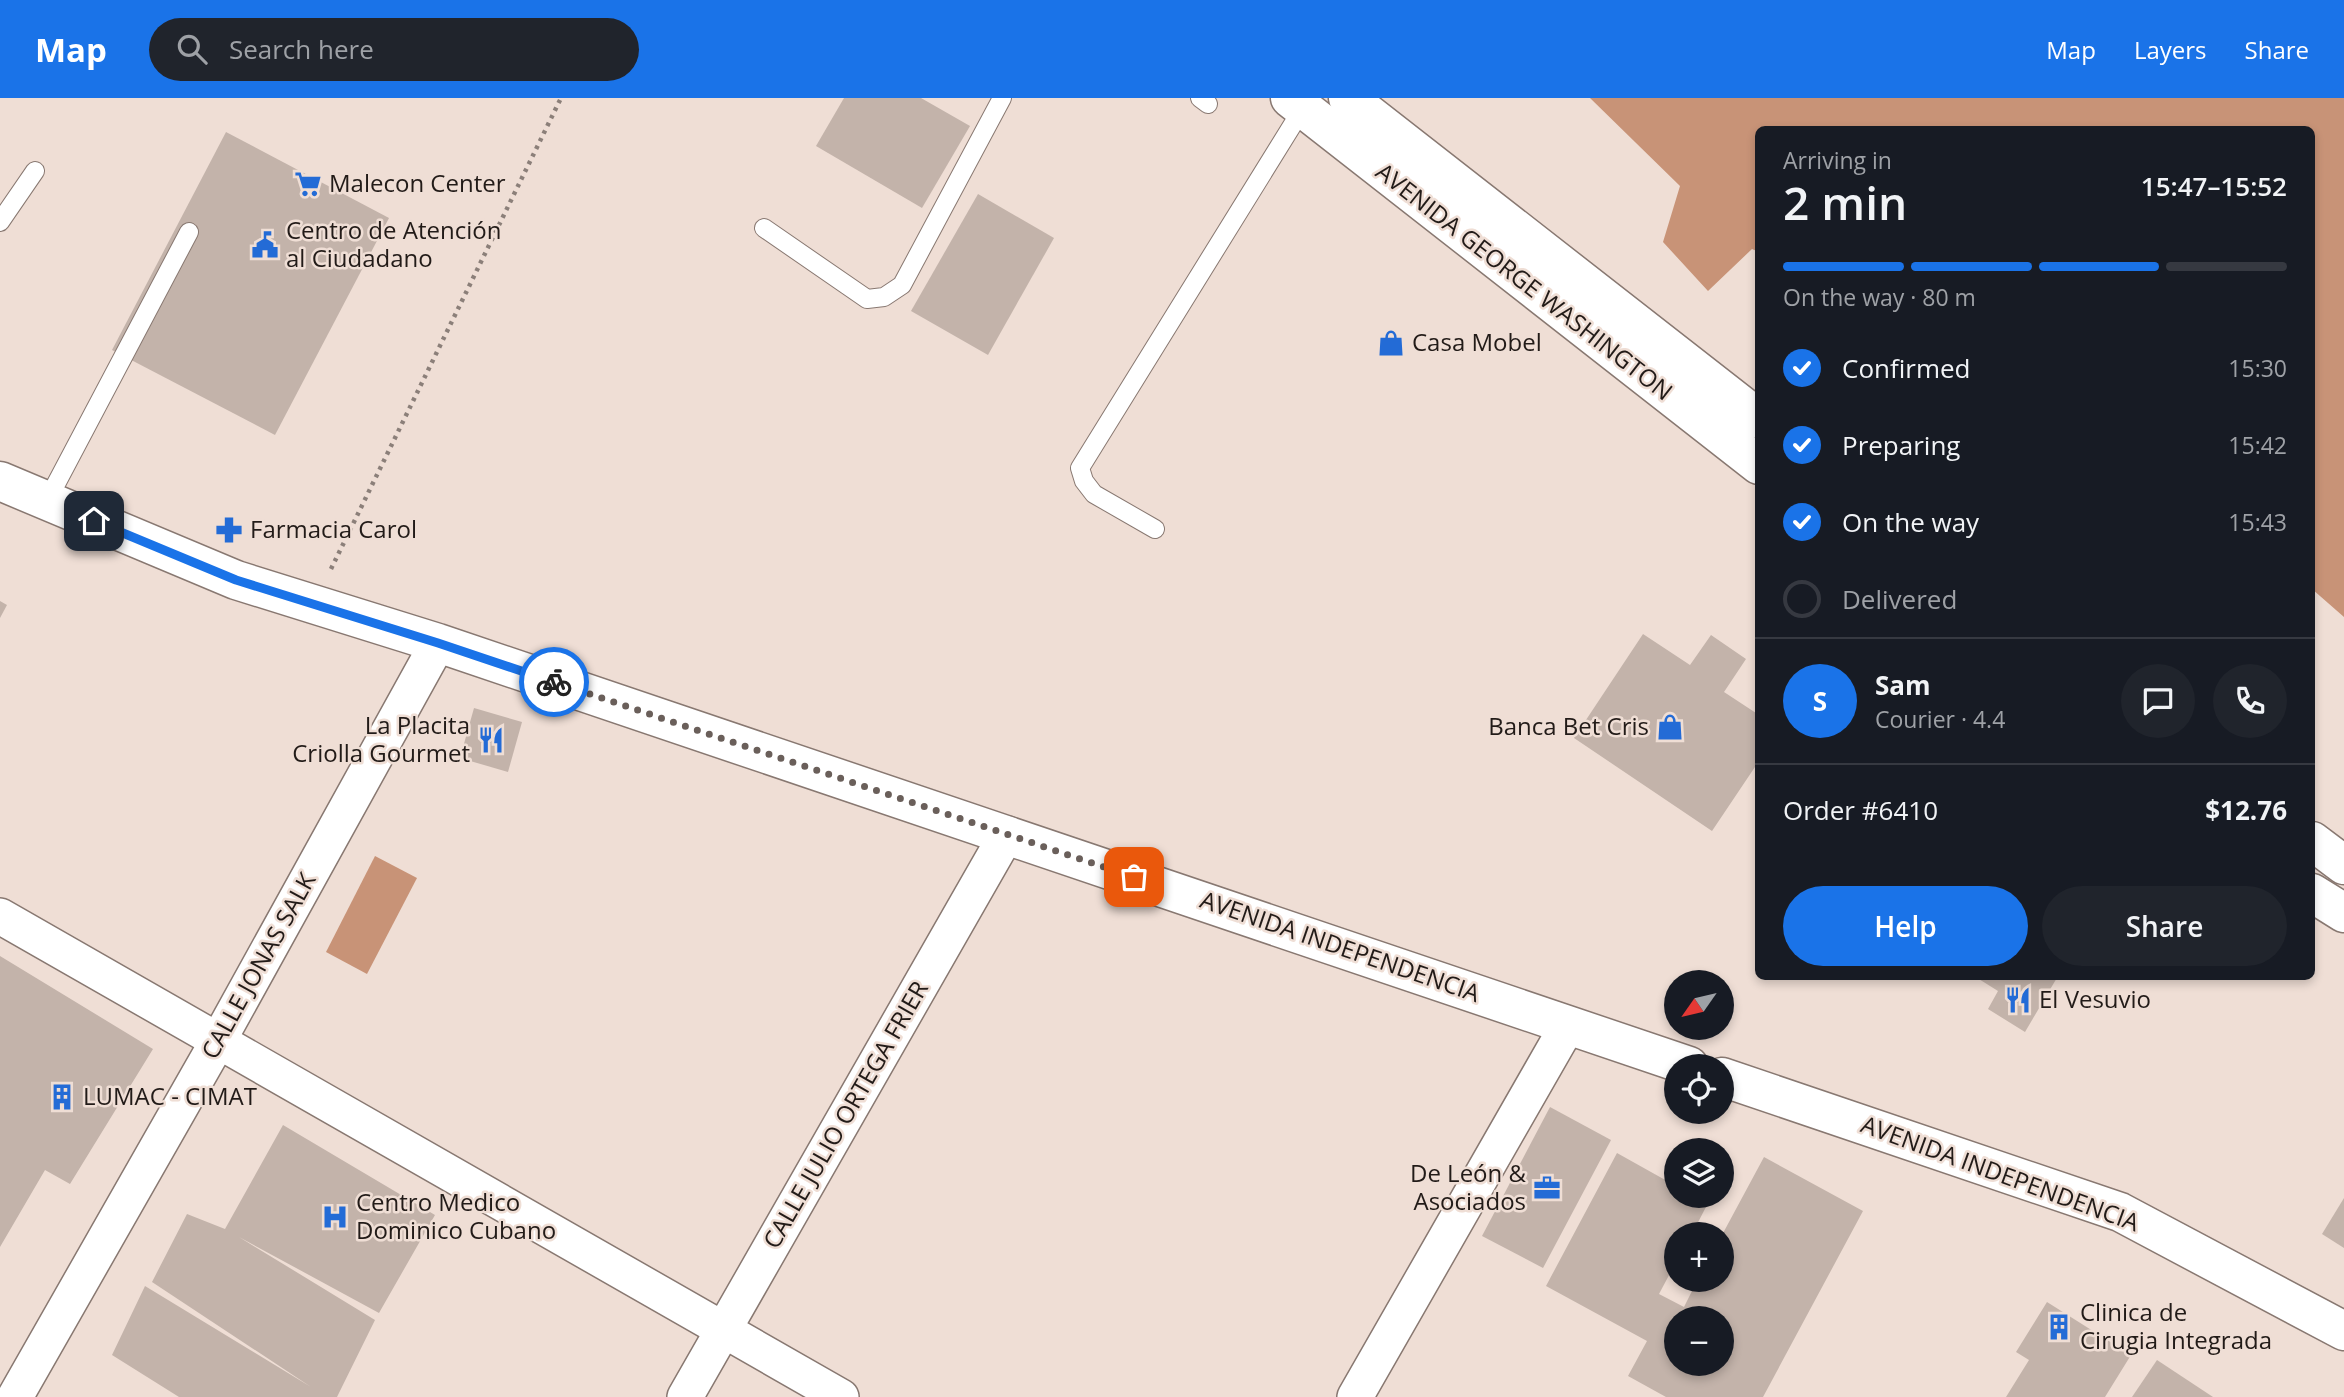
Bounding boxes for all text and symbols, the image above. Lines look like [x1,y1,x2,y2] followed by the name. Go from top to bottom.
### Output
[149,18,639,81] search box
[35,27,107,72] text: Map
[173,30,211,68] icon: search
[229,31,374,67] text: Search here
[2046,33,2096,66] text: Map
[2134,33,2207,66] text: Layers
[2245,33,2309,66] text: Share
[1783,144,1892,176] text: Arriving in
[1370,155,1680,407] street label: AVENIDA GEORGE WASHINGTON
[329,166,506,199] place label: Malecon Center
[2141,168,2287,204] text: 15:47–15:52
[293,169,323,199] supermarket icon: Malecon Center
[1783,171,1907,233] text: 2 min
[286,213,501,274] place label: Centro de Atención al Ciudadano
[250,230,280,260] public building icon: Centro de Atención al Ciudadano
[1783,281,1976,313] text: On the way · 80 m
[1412,325,1542,358] place label: Casa Mobel
[1376,328,1406,358] shop icon: Casa Mobel
[1783,349,1821,387] icon: check
[1842,350,1970,386] text: Confirmed
[2228,352,2287,384] text: 15:30
[1783,426,1821,464] icon: check
[1842,427,1960,463] text: Preparing
[2228,429,2287,461] text: 15:42
[64,491,124,551] pin
[75,502,113,540] icon: home
[1783,503,1821,541] icon: check
[1842,504,1979,540] text: On the way
[2228,506,2287,538] text: 15:43
[250,512,417,545] place label: Farmacia Carol
[214,515,244,545] pharmacy icon: Farmacia Carol
[1842,581,1957,617] text: Delivered
[519,647,589,717] courier
[535,663,573,701] icon: bike
[2121,664,2195,738] button: chat
[2213,664,2287,738] button: phone
[1875,667,1931,703] text: Sam
[1813,683,1827,719] text: S
[1875,703,2005,735] text: Courier · 4.4
[292,708,470,769] place label: La Placita Criolla Gourmet
[1488,709,1649,742] place label: Banca Bet Cris
[1655,712,1685,742] shop icon: Banca Bet Cris
[476,725,506,755] restaurant icon: La Placita Criolla Gourmet
[1783,792,1938,828] text: Order #6410
[2205,792,2287,828] text: $12.76
[1104,847,1164,907] pin
[1115,858,1153,896] icon: bag
[193,866,323,1064] street label: CALLE JONAS SALK
[1196,882,1485,1009] street label: AVENIDA INDEPENDENCIA
[1783,886,2028,966] button: Help
[2042,886,2287,966] button: Share
[1664,970,1734,1040] north arrow
[1664,970,1734,1376] map controls
[754,974,935,1254] street label: CALLE JULIO ORTEGA FRIER
[2039,982,2151,1015] place label: El Vesuvio
[2003,985,2033,1015] restaurant icon: El Vesuvio
[1664,1054,1734,1124] button: locate
[83,1079,257,1112] place label: LUMAC - CIMAT
[47,1082,77,1112] building icon: LUMAC - CIMAT
[1857,1107,2145,1239] street label: AVENIDA INDEPENDENCIA
[1664,1138,1734,1208] button: layers
[1410,1156,1527,1217] place label: De León & Asociados
[1532,1173,1562,1203] office icon: De León & Asociados
[356,1185,556,1246] place label: Centro Medico Dominico Cubano
[320,1202,350,1232] hospital icon: Centro Medico Dominico Cubano
[1664,1222,1734,1292] button: +
[2080,1295,2272,1356] place label: Clinica de Cirugia Integrada
[1664,1306,1734,1376] button: −
[2044,1312,2074,1342] building icon: Clinica de Cirugia Integrada

